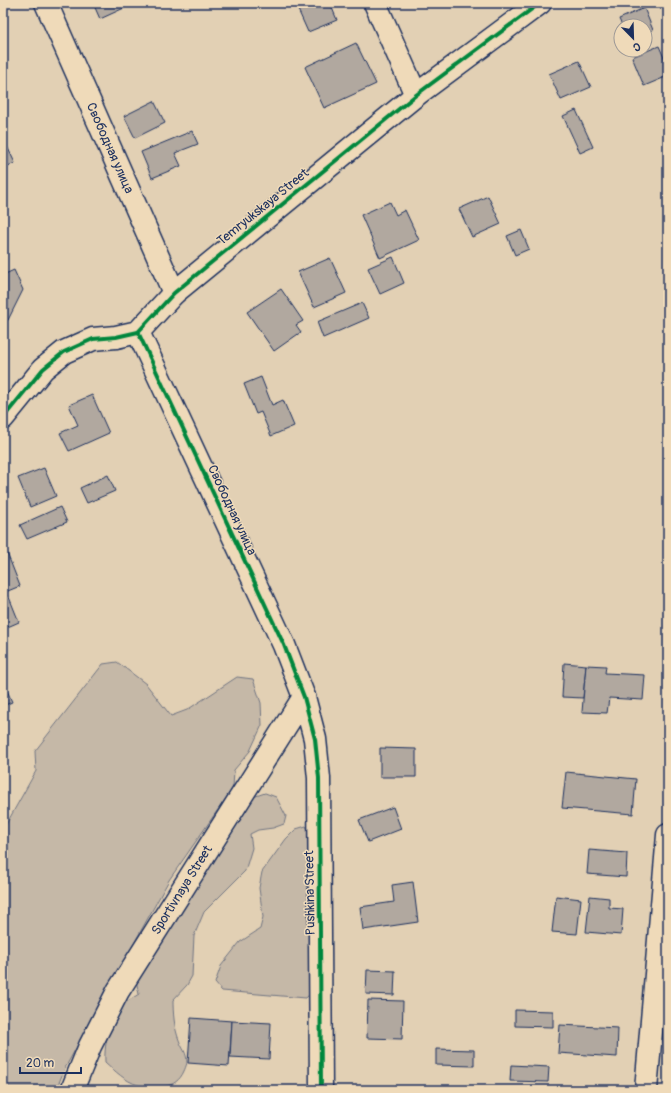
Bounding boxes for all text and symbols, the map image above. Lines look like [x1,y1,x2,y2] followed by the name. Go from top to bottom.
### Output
[613,18,653,58] north arrow
[631,39,642,54] text: С
[83,100,137,196] street label: Свободная улица
[214,165,313,249] street label: Temryukskaya Street
[204,462,260,558] street label: Свободная улица
[148,842,216,938] street label: Sportivnaya Street
[301,850,319,935] street label: Pushkina Street
[20,1049,81,1075] scale bar
[26,1056,55,1071] text: 20 m

